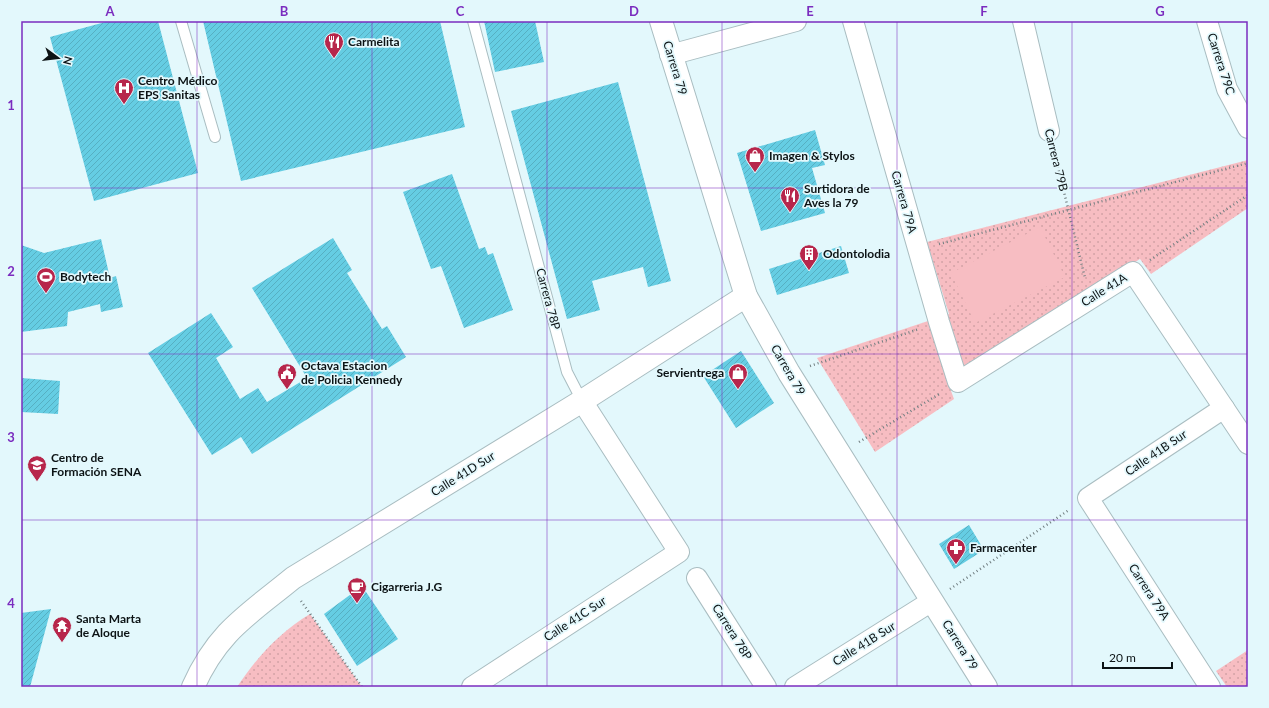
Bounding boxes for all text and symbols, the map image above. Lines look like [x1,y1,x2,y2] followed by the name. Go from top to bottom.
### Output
[104,3,115,19] text: A
[280,3,289,19] text: B
[456,3,465,19] text: C
[629,3,639,19] text: D
[806,3,814,19] text: E
[980,3,988,19] text: F
[1155,3,1165,19] text: G
[323,31,345,59] restaurant icon: Carmelita
[1204,31,1239,97] street label: Carrera 79C
[348,34,400,49] place label: Carmelita
[38,38,78,78] north arrow
[660,39,691,97] street label: Carrera 79
[61,55,76,66] text: N
[138,73,218,102] place label: Centro Médico EPS Sanitas
[113,77,135,105] hospital icon: Centro Médico EPS Sanitas
[7,97,15,113] text: 1
[1041,127,1072,193] street label: Carrera 79B
[744,145,766,173] shop icon: Imagen & Stylos
[769,148,855,163] place label: Imagen & Stylos
[888,169,921,236] street label: Carrera 79A
[803,181,870,210] place label: Surtidora de Aves la 79
[779,185,801,213] restaurant icon: Surtidora de Aves la 79
[798,243,820,271] building icon: Odontolodia
[823,246,890,261] place label: Odontolodia
[7,263,15,279] text: 2
[35,266,57,294] sports icon: Bodytech
[533,266,564,331] street label: Carrera 78P
[60,269,111,284] place label: Bodytech
[1078,269,1130,309] street label: Calle 41A
[768,342,809,398] street label: Carrera 79
[301,358,403,387] place label: Octava Estacion de Policia Kennedy
[276,362,298,390] public building icon: Octava Estacion de Policia Kennedy
[727,362,749,390] shop icon: Servientrega
[656,365,724,380] place label: Servientrega
[1122,426,1190,479] street label: Calle 41B Sur
[7,429,15,445] text: 3
[428,448,498,499] street label: Calle 41D Sur
[51,450,142,479] place label: Centro de Formación SENA
[26,454,48,482] school or university icon: Centro de Formación SENA
[945,537,967,565] pharmacy icon: Farmacenter
[970,540,1037,555] place label: Farmacenter
[1126,561,1174,623] street label: Carrera 79A
[346,576,368,604] cafe icon: Cigarreria J.G
[371,579,443,594] place label: Cigarreria J.G
[541,592,609,644] street label: Calle 41C Sur
[7,595,15,611] text: 4
[709,601,756,663] street label: Carrera 78P
[76,611,141,640] place label: Santa Marta de Aloque
[51,615,73,643] temple icon: Santa Marta de Aloque
[939,617,982,672] street label: Carrera 79
[830,618,898,669] street label: Calle 41B Sur
[1103,644,1172,670] scale bar
[1109,650,1136,665] text: 20 m

